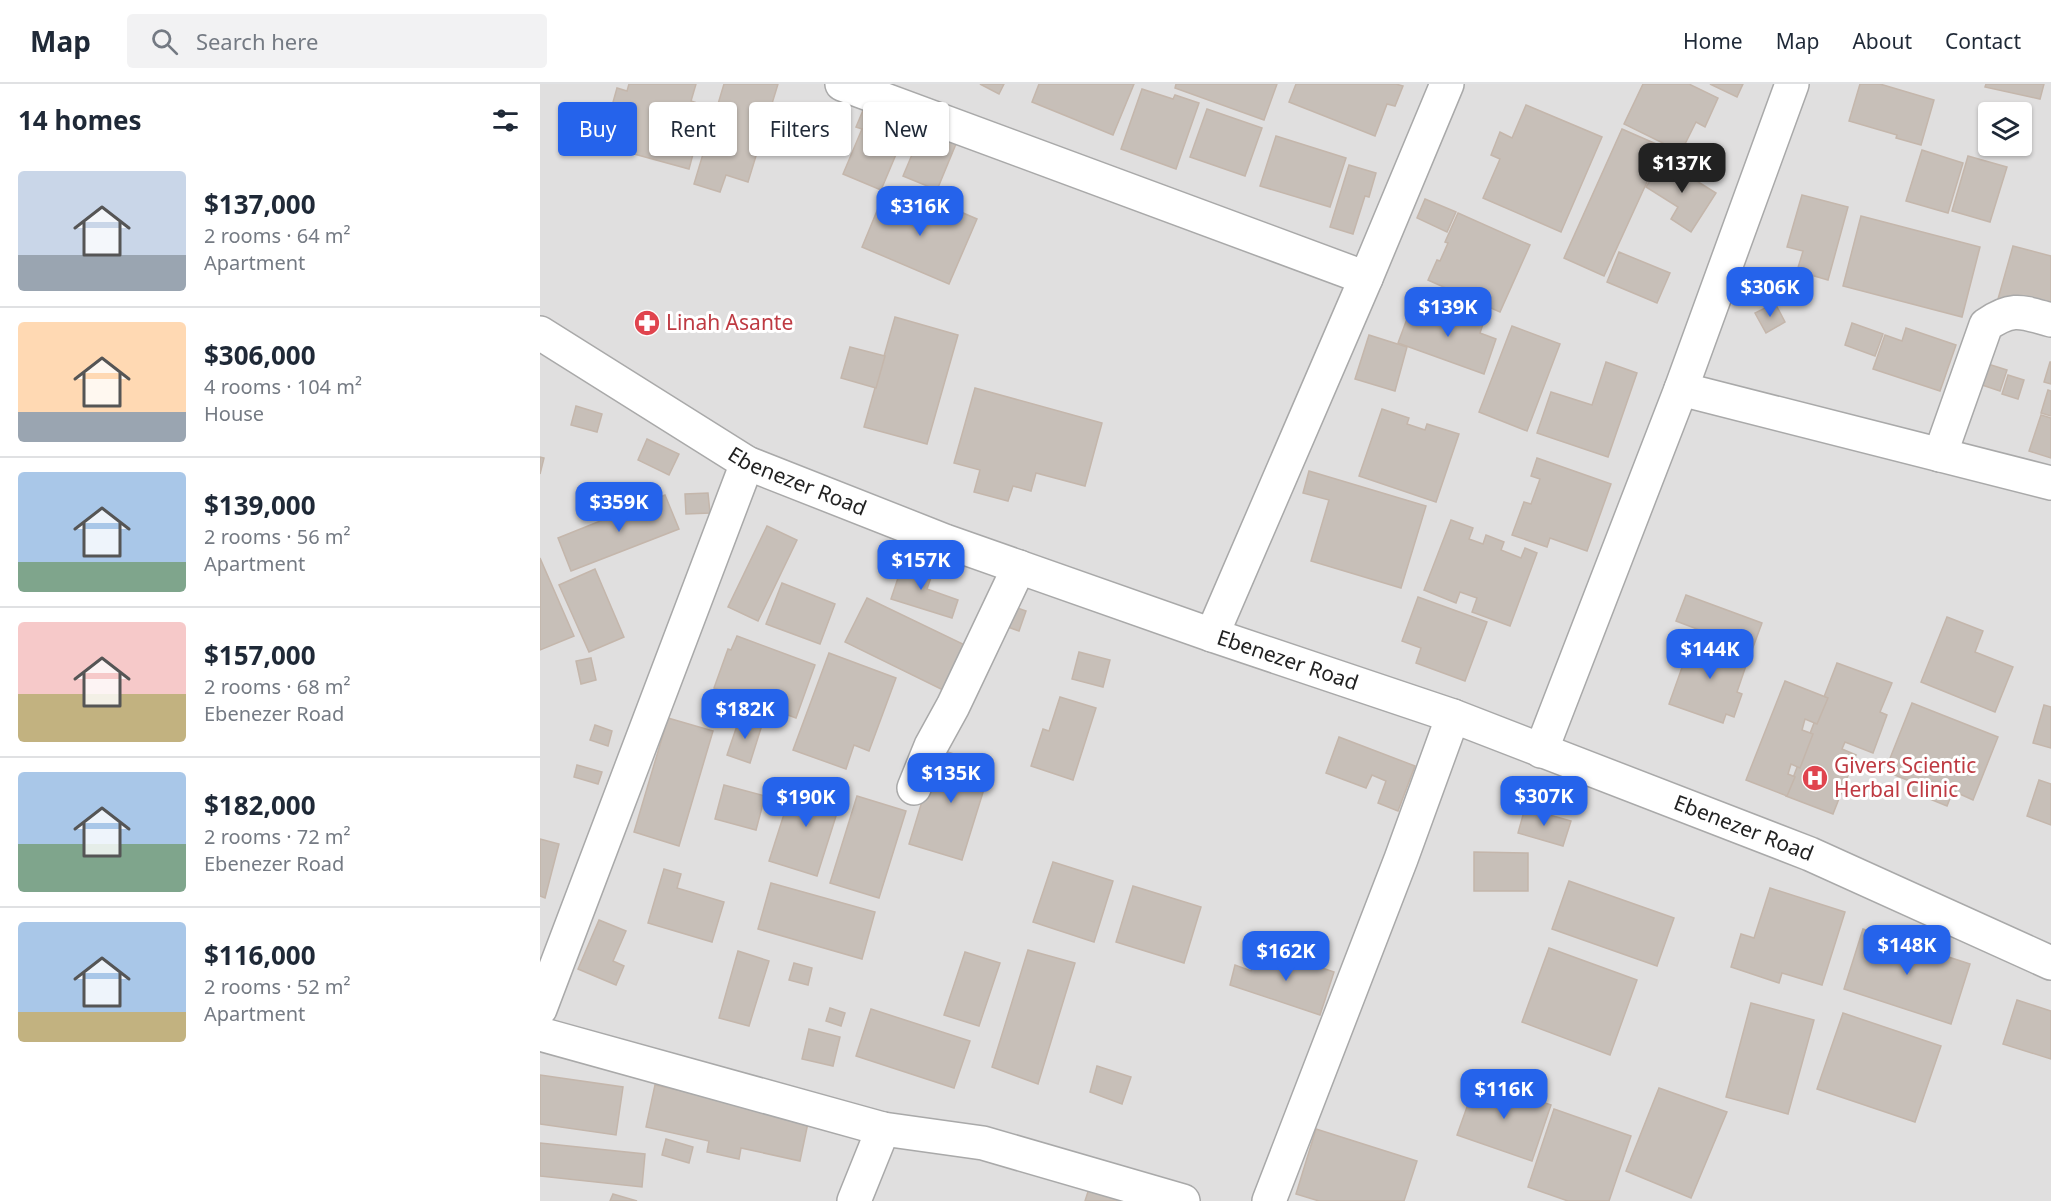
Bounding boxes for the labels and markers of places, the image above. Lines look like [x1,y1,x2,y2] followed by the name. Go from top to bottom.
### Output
[1640,143,1724,194] pin: $137K
[878,186,962,237] pin: $316K
[1728,267,1812,318] pin: $306K
[1406,287,1490,338] pin: $139K
[632,308,662,338] pharmacy icon: Linah Asante
[666,308,793,336] place label: Linah Asante
[577,482,661,533] pin: $359K
[879,540,963,591] pin: $157K
[1668,629,1752,680] pin: $144K
[703,689,787,740] pin: $182K
[1834,751,1976,803] place label: Givers Scientic Herbal Clinic
[909,753,993,804] pin: $135K
[1800,763,1830,793] hospital icon: Givers Scientic Herbal Clinic
[1502,776,1586,827] pin: $307K
[764,777,848,828] pin: $190K
[1865,925,1949,976] pin: $148K
[1244,931,1328,982] pin: $162K
[1462,1069,1546,1120] pin: $116K

